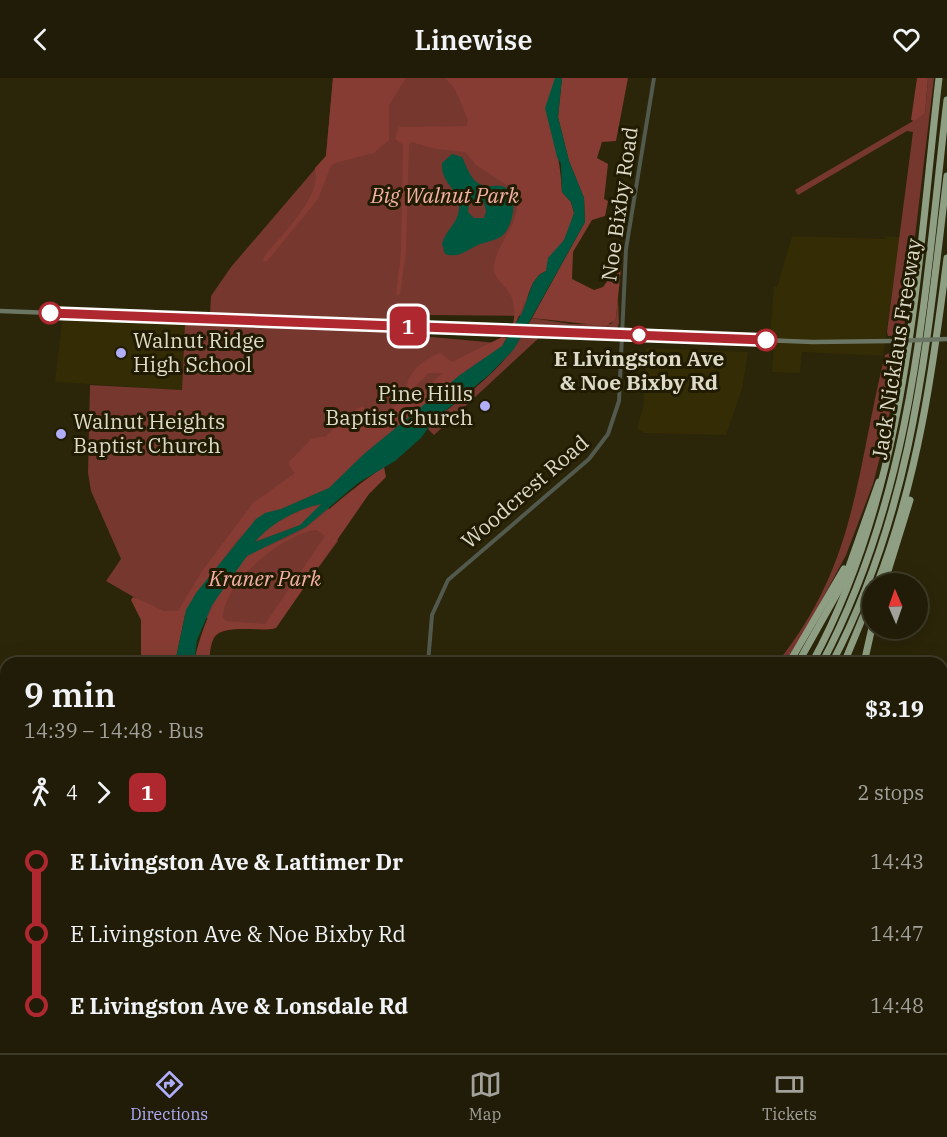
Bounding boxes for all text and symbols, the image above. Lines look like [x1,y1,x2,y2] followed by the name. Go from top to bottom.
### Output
[415,22,532,57] text: Linewise
[24,23,57,56] icon: back
[890,23,923,56] icon: heart
[594,125,644,283] street label: Noe Bixby Road
[370,181,520,209] park label: Big Walnut Park
[865,235,927,462] street label: Jack Nicklaus Freeway
[39,302,61,324] unlabelled marker
[388,306,428,346] line badge: 1
[402,312,414,340] text: 1
[133,326,265,378] place label: Walnut Ridge High School
[630,326,648,344] marker: E Livingston Ave & Noe Bixby Rd
[755,329,777,351] unlabelled marker
[554,344,724,396] place label: E Livingston Ave & Noe Bixby Rd
[114,346,128,360] marker: Walnut Ridge High School
[325,379,473,431] place label: Pine Hills Baptist Church
[478,399,492,413] marker: Pine Hills Baptist Church
[73,407,225,459] place label: Walnut Heights Baptist Church
[54,427,68,441] marker: Walnut Heights Baptist Church
[455,428,594,554] street label: Woodcrest Road
[208,564,322,592] park label: Kraner Park
[862,573,928,639] north arrow
[862,573,928,639] map controls
[24,673,116,716] text: 9 min
[865,694,924,723] text: $3.19
[24,717,204,744] text: 14:39 – 14:48 · Bus
[24,776,57,809] icon: walk
[87,776,120,809] icon: forward
[141,778,154,806] text: 1
[66,779,78,806] text: 4
[857,779,924,806] text: 2 stops
[70,847,403,876] text: E Livingston Ave & Lattimer Dr
[870,848,924,875] text: 14:43
[70,919,406,948] text: E Livingston Ave & Noe Bixby Rd
[870,920,924,947] text: 14:47
[70,991,408,1020] text: E Livingston Ave & Lonsdale Rd
[870,992,924,1019] text: 14:48
[130,1068,208,1124] tab: Directions
[469,1068,502,1124] tab: Map
[762,1068,817,1124] tab: Tickets

